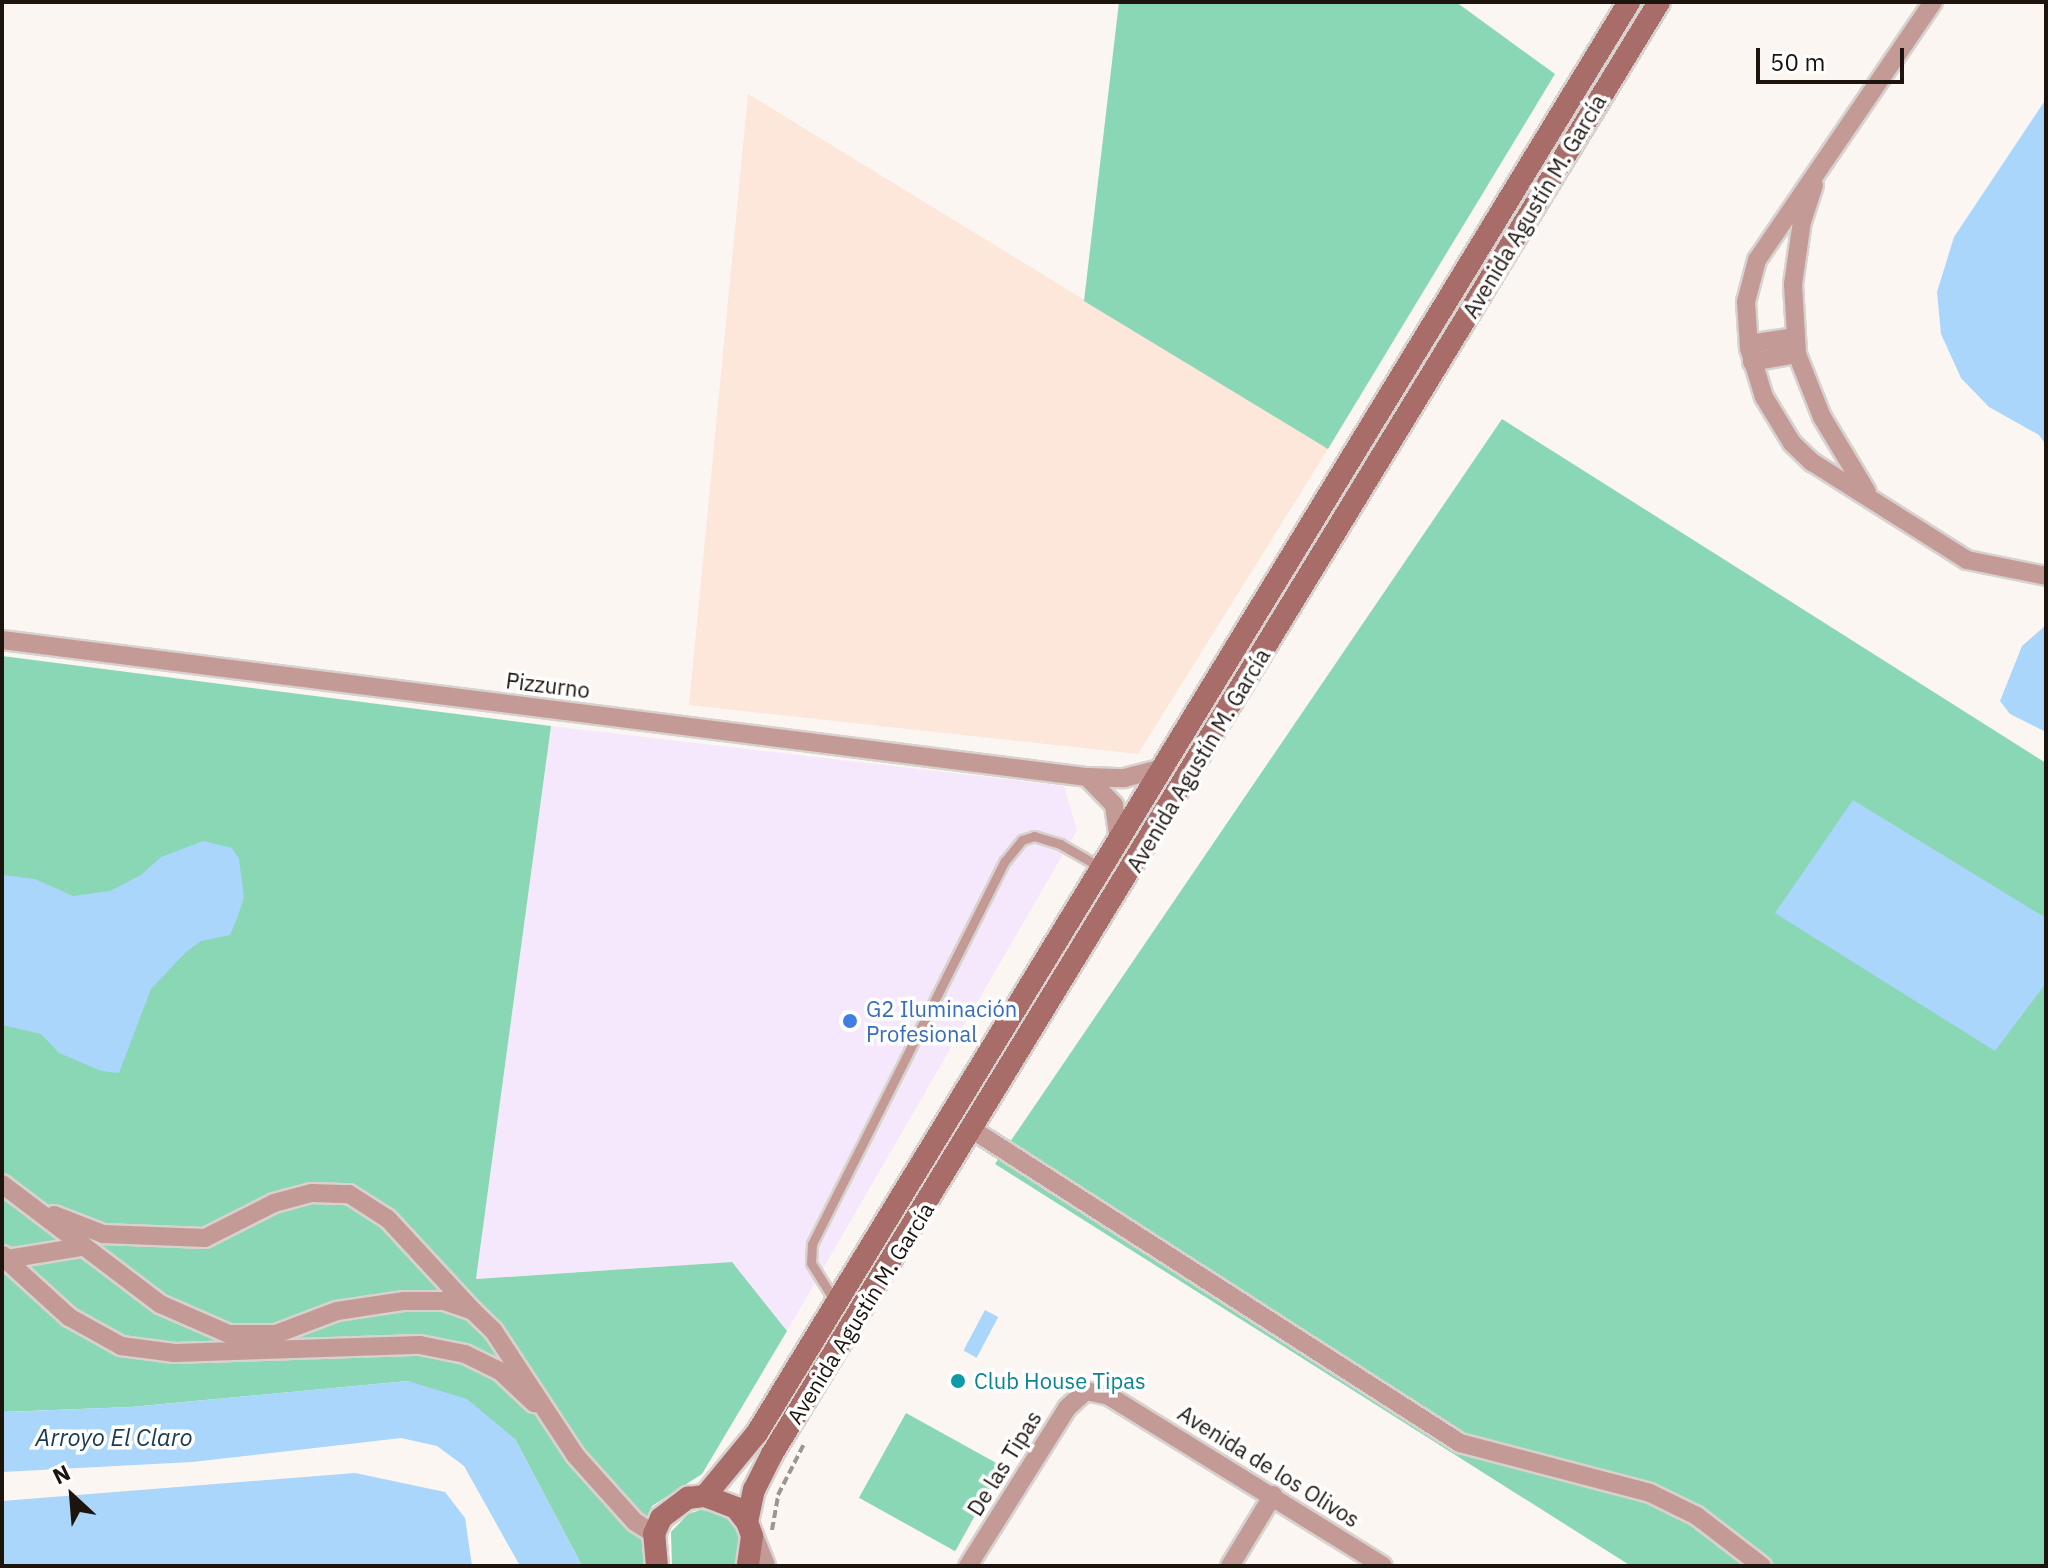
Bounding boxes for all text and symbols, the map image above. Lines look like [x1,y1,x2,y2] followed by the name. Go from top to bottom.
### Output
[1760,32,1908,82] scale bar
[1770,46,1825,78] text: 50 m
[1457,89,1611,323] street label: Avenida Agustín M. García
[1121,643,1275,877] street label: Avenida Agustín M. García
[504,667,592,703] street label: Pizzurno
[866,995,1017,1046] place label: G2 Iluminación Profesional
[841,1012,859,1030] marker: G2 Iluminación Profesional
[781,1197,939,1429] street label: Avenida Agustín M. García
[974,1368,1146,1394] place label: Club House Tipas
[949,1372,967,1390] marker: Club House Tipas
[1173,1399,1365,1533] street label: Avenida de los Olivos
[961,1406,1047,1520] street label: De las Tipas
[35,1424,193,1452] water label: Arroyo El Claro
[32,1456,112,1536] north arrow
[48,1457,75,1491] text: N

